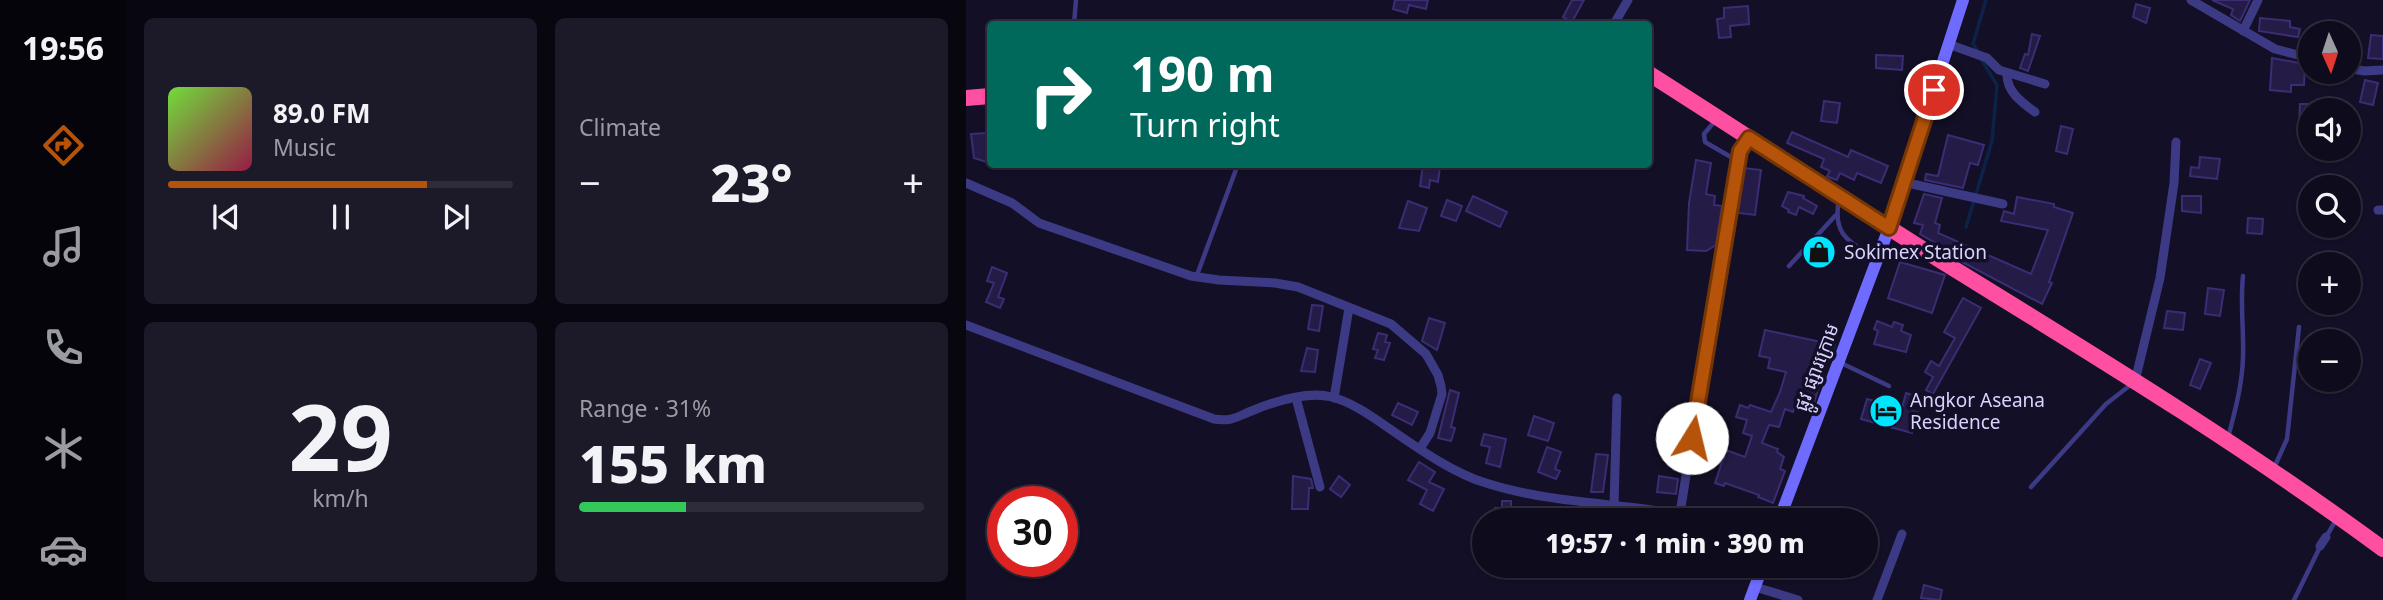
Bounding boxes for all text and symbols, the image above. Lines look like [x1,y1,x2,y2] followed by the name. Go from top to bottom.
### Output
[2298,21,2361,84] north arrow
[2298,21,2361,392] map controls
[22,26,104,69] text: 19:56
[1130,40,1275,106] text: 190 m
[1015,49,1106,140] icon: right
[1904,60,1964,120] pin
[1915,71,1953,109] icon: arrive
[273,95,370,131] text: 89.0 FM
[2298,98,2361,161] button: sound
[1130,103,1280,146] text: Turn right
[579,111,661,143] text: Climate
[39,121,88,170] icon: directions
[273,131,336,163] text: Music
[710,146,793,217] text: 23°
[579,156,601,208] text: −
[902,156,924,208] text: +
[2298,175,2361,238] button: search
[207,198,245,236] icon: previous
[322,198,360,236] icon: pause
[437,198,475,236] icon: next
[39,222,88,271] icon: music
[1800,233,1838,271] shop icon: Sokimex Station
[1844,239,1987,265] place label: Sokimex Station
[2298,252,2361,315] button: +
[1787,319,1849,416] street label: ផ្លូវ ផ្សារក្រោម
[39,323,88,372] icon: phone
[2298,329,2361,392] button: −
[288,374,393,498] text: 29
[1910,387,2045,435] place label: Angkor Aseana Residence
[579,392,711,424] text: Range · 31%
[1867,392,1905,430] hotel icon: Angkor Aseana Residence
[1655,401,1729,475] position arrow
[39,424,88,473] icon: climate
[579,427,767,498] text: 155 km
[312,482,369,514] text: km/h
[987,486,1078,577] speed limit sign: 30
[39,525,88,574] icon: car
[1545,525,1805,561] text: 19:57 · 1 min · 390 m

